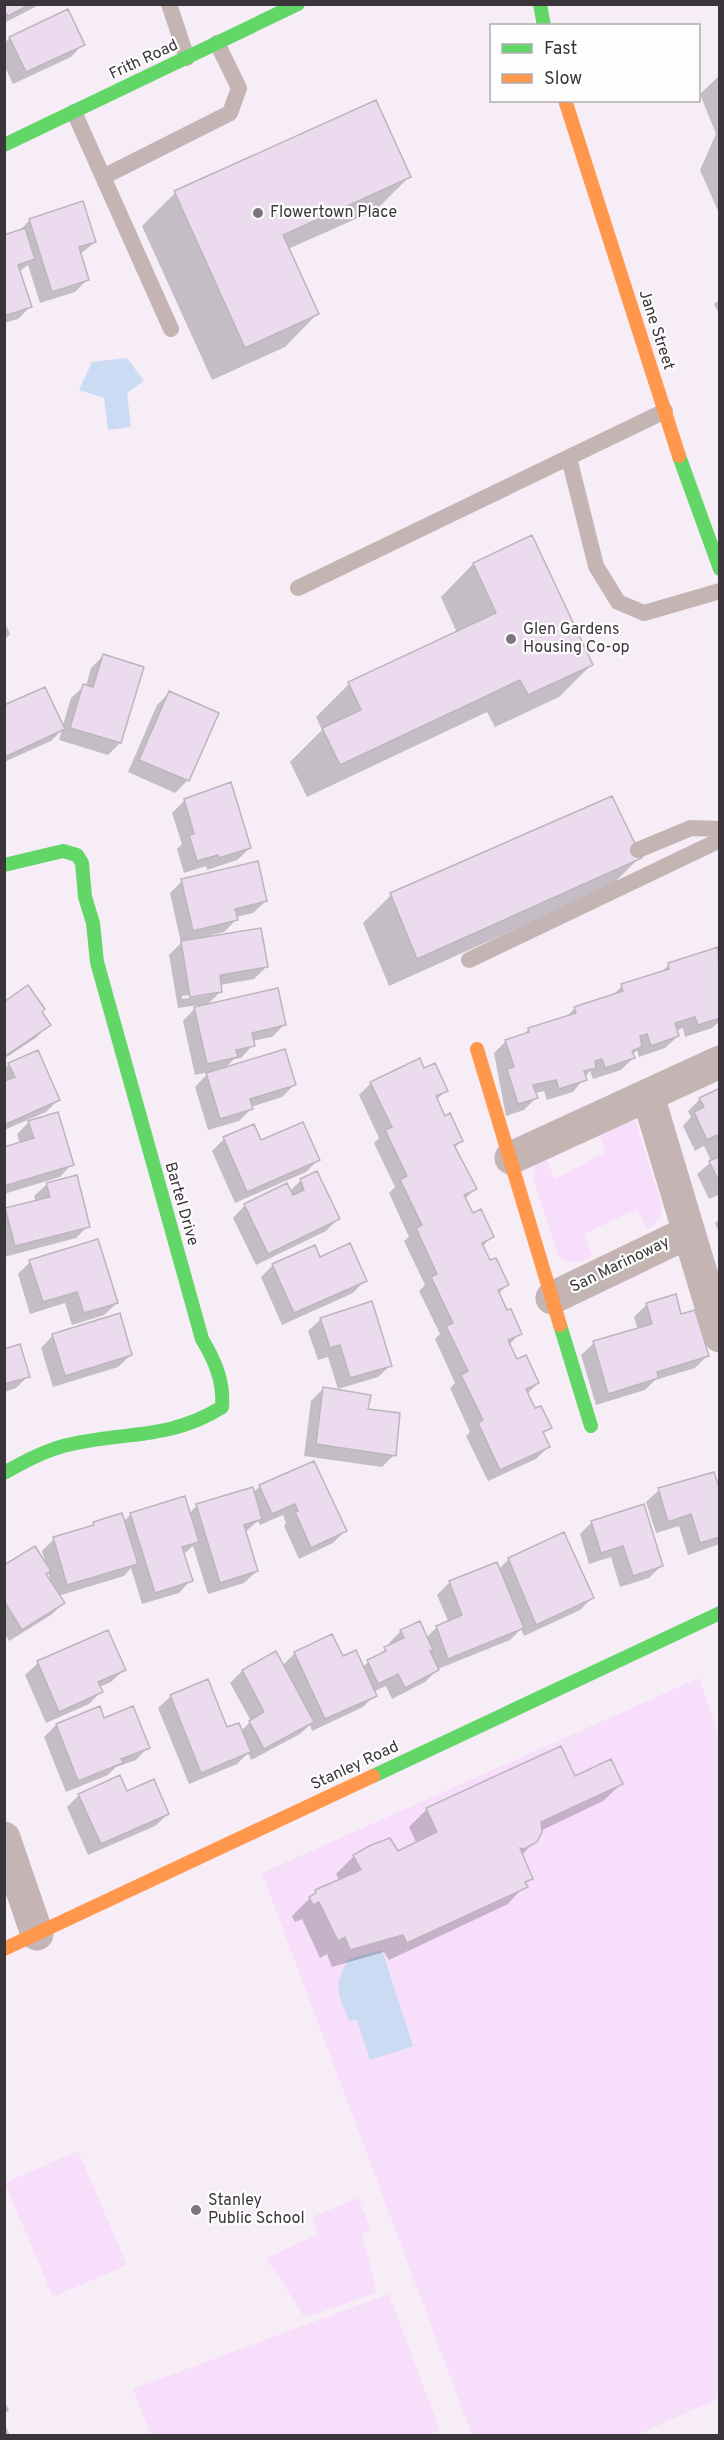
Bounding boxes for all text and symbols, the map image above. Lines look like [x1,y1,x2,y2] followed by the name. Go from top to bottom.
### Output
[490,24,700,102] legend
[106,35,182,85] street label: Frith Road
[544,38,577,61] text: Fast
[544,68,582,91] text: Slow
[270,203,397,223] place label: Flowertown Place
[251,206,265,220] marker: Flowertown Place
[634,287,678,373] street label: Jane Street
[523,620,630,658] place label: Glen Gardens Housing Co-op
[504,632,518,646] marker: Glen Gardens Housing Co-op
[160,1160,202,1248] street label: Bartel Drive
[567,1232,673,1298] street label: San Marinoway
[308,1737,402,1795] street label: Stanley Road
[208,2191,305,2229] place label: Stanley Public School
[189,2203,203,2217] marker: Stanley Public School

